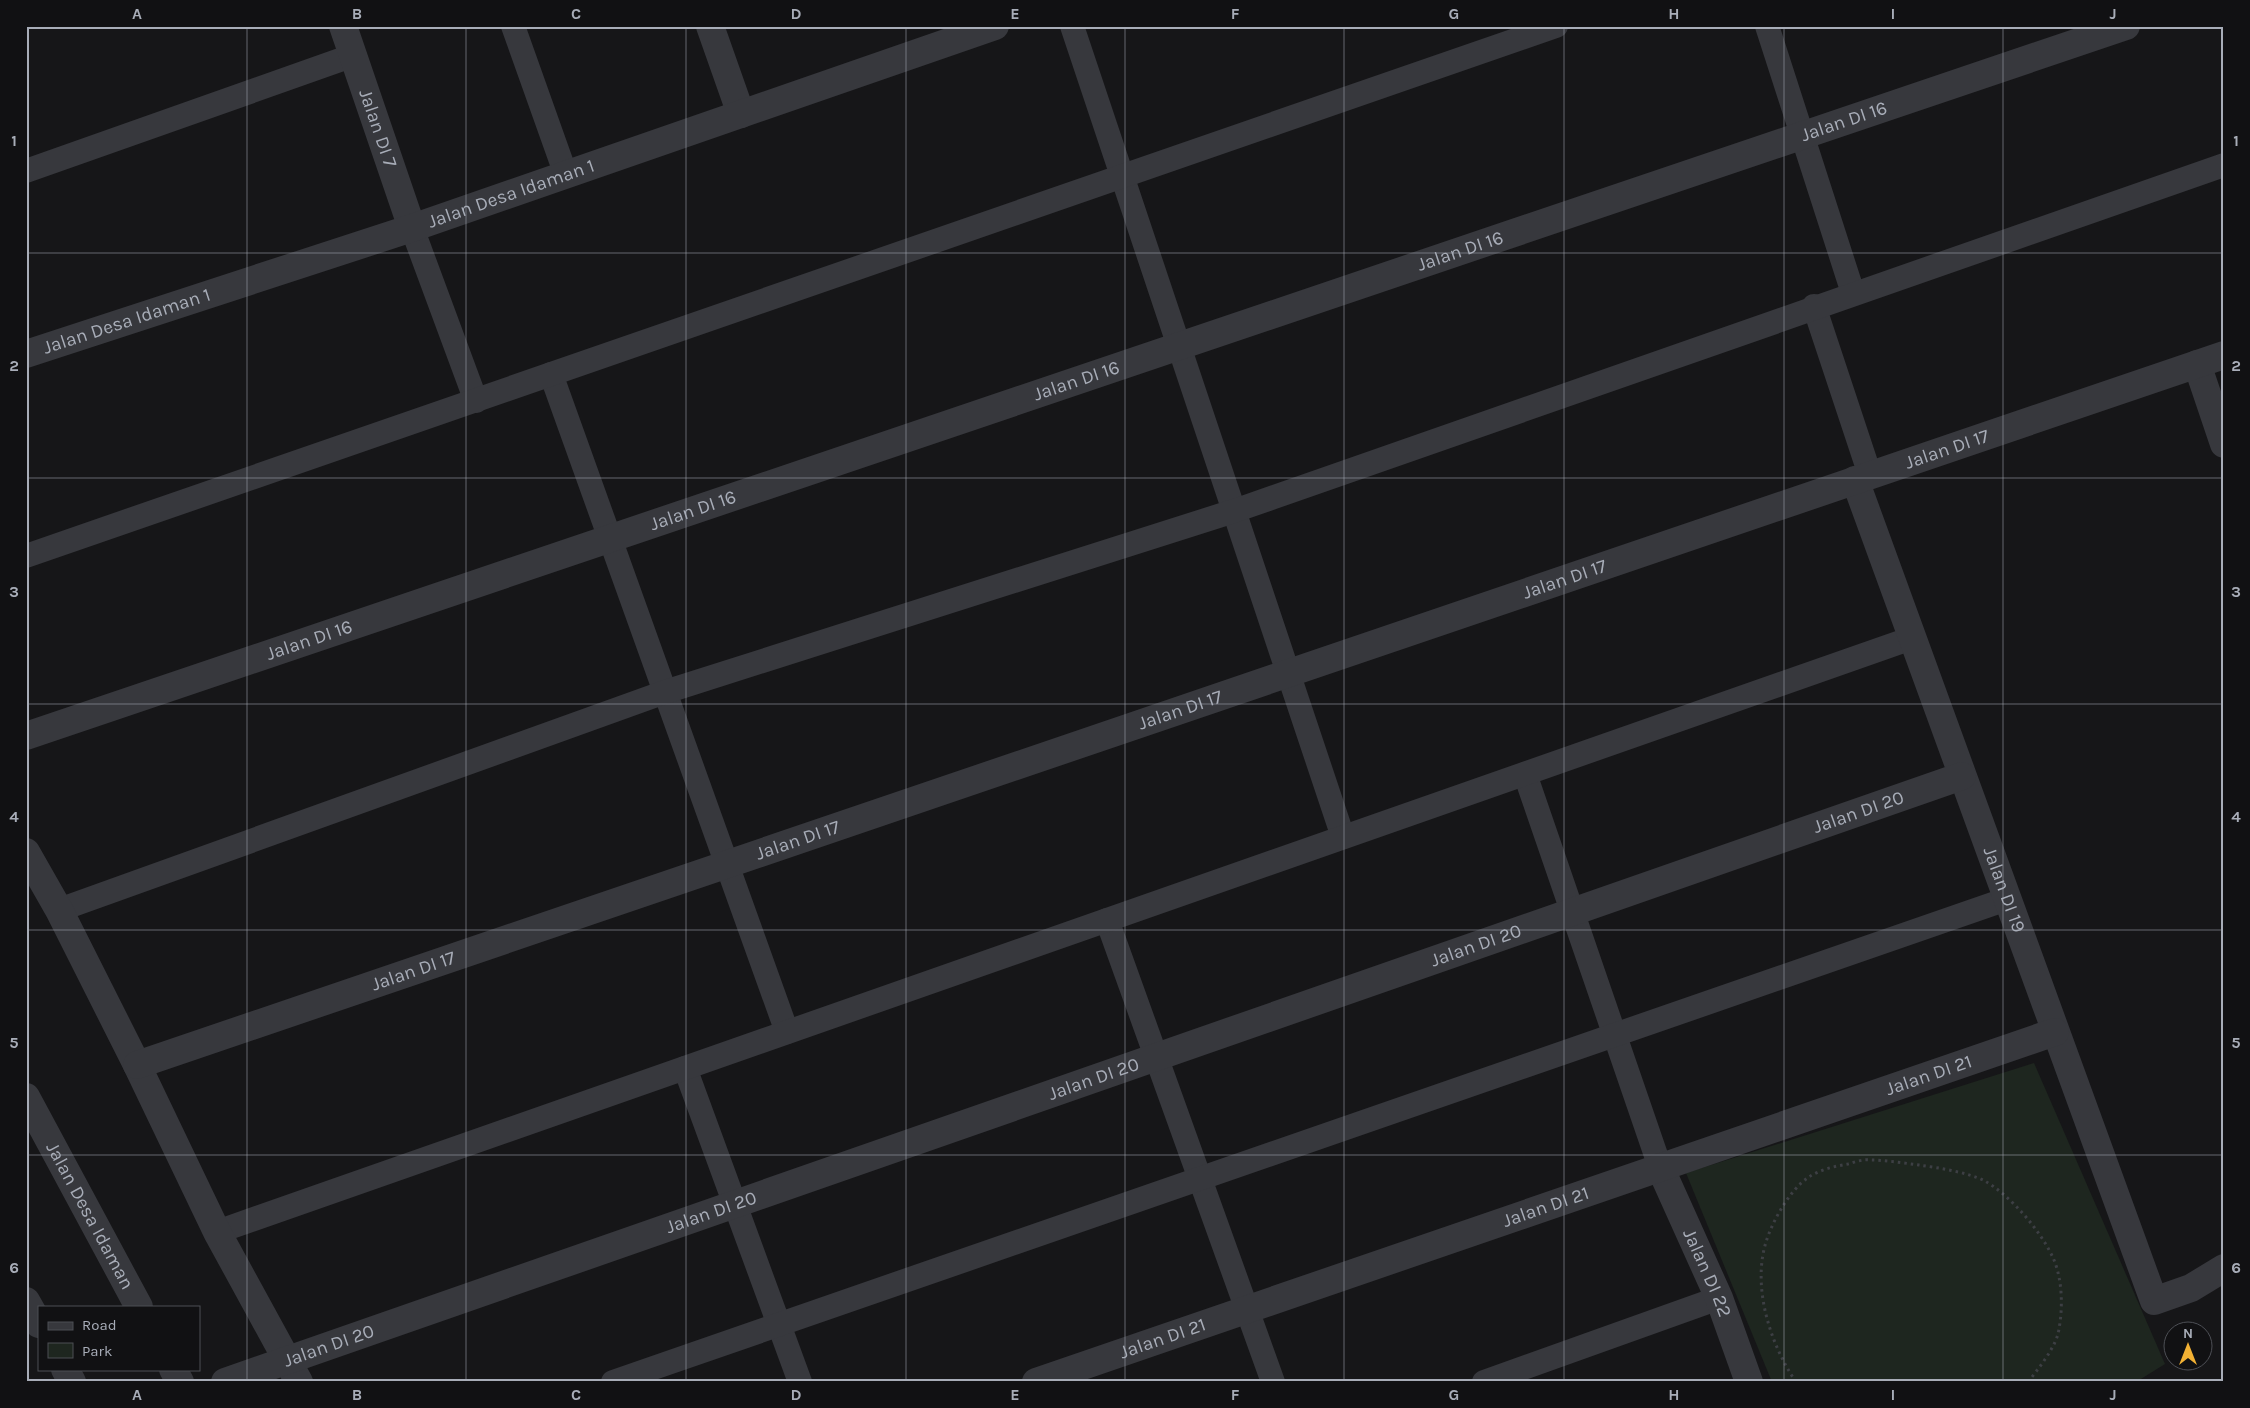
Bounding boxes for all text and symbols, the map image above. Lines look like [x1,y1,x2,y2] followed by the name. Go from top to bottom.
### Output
[132,4,142,23] text: A
[352,4,362,23] text: B
[571,4,581,23] text: C
[791,4,802,23] text: D
[1010,4,1020,23] text: E
[1231,4,1240,23] text: F
[1449,4,1459,23] text: G
[1668,4,1680,23] text: H
[1891,4,1895,23] text: I
[2109,4,2117,23] text: J
[354,86,401,170] street label: Jalan DI 7
[1798,97,1890,146] street label: Jalan DI 16
[11,131,17,150] text: 1
[2233,131,2239,150] text: 1
[425,155,597,233] street label: Jalan Desa Idaman 1
[1414,226,1506,276] street label: Jalan DI 16
[40,284,213,359] street label: Jalan Desa Idaman 1
[9,356,19,375] text: 2
[1031,356,1122,406] street label: Jalan DI 16
[2231,356,2241,375] text: 2
[1902,425,1992,474] street label: Jalan DI 17
[647,486,739,535] street label: Jalan DI 16
[1520,555,1610,604] street label: Jalan DI 17
[9,582,19,601] text: 3
[2231,582,2241,601] text: 3
[263,615,355,665] street label: Jalan DI 16
[1135,686,1225,735] street label: Jalan DI 17
[1810,786,1907,838] street label: Jalan DI 20
[9,807,19,826] text: 4
[2231,807,2241,826] text: 4
[753,816,843,865] street label: Jalan DI 17
[1979,844,2030,936] street label: Jalan DI 19
[1428,920,1524,972] street label: Jalan DI 20
[368,946,458,995] street label: Jalan DI 17
[9,1033,19,1052] text: 5
[2231,1033,2241,1052] text: 5
[1883,1050,1975,1100] street label: Jalan DI 21
[1045,1053,1142,1105] street label: Jalan DI 20
[41,1138,139,1293] street label: Jalan Desa Idaman
[1500,1182,1592,1232] street label: Jalan DI 21
[663,1186,760,1238] street label: Jalan DI 20
[1678,1225,1736,1320] street label: Jalan DI 22
[9,1258,19,1277] text: 6
[2231,1258,2241,1277] text: 6
[38,1306,200,1370] legend
[1117,1314,1209,1363] street label: Jalan DI 21
[82,1316,117,1334] text: Road
[281,1320,377,1372] street label: Jalan DI 20
[2162,1320,2212,1370] north arrow
[2183,1325,2193,1342] text: N
[82,1342,112,1360] text: Park
[132,1385,142,1404] text: A
[352,1385,362,1404] text: B
[571,1385,581,1404] text: C
[791,1385,802,1404] text: D
[1010,1385,1020,1404] text: E
[1231,1385,1240,1404] text: F
[1449,1385,1459,1404] text: G
[1668,1385,1680,1404] text: H
[1891,1385,1895,1404] text: I
[2109,1385,2117,1404] text: J

